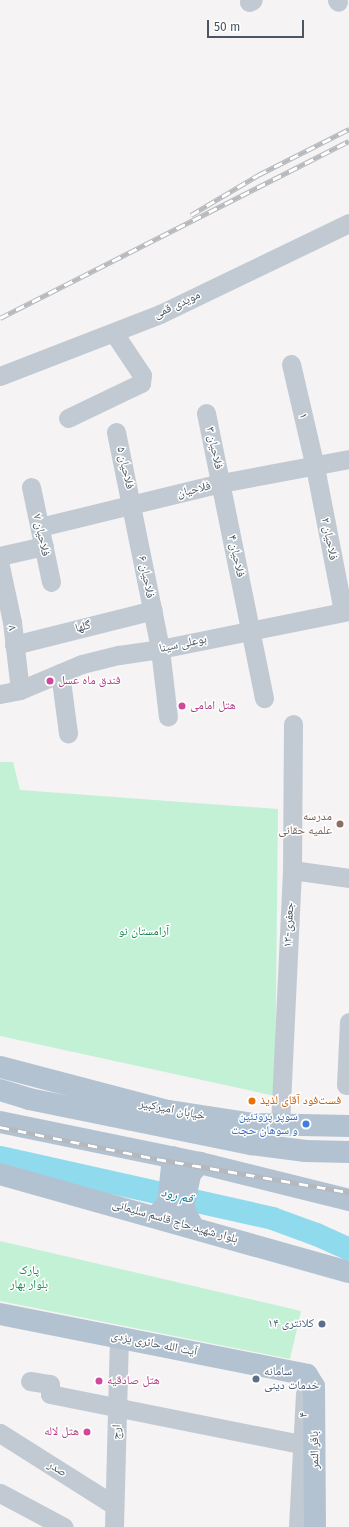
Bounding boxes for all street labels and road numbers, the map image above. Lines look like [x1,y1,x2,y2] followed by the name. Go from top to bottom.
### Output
[151,288,203,322] street label: مویدی قمی
[295,412,311,420] street label: ۱
[202,425,226,471] street label: فلاحیان ۳
[113,445,137,491] street label: فلاحیان ۵
[176,479,212,501] street label: فلاحیان
[29,512,53,558] street label: فلاحیان ۷
[318,517,340,561] street label: فلاحیان ۲
[224,533,248,579] street label: فلاحیان ۴
[135,555,157,599] street label: فلاحیان ۶
[74,618,92,636] street label: گلها
[5,624,19,632] street label: ۸
[158,632,208,656] street label: بوعلی سینا
[281,902,297,948] street label: جعفری-۱۳
[138,1097,206,1123] street label: خیابان امیرکبیر
[111,1197,239,1247] street label: بلوار شهید حاج قاسم سلیمانی
[110,1329,198,1359] street label: آیت الله‌ حائری‌ یزدی
[297,1412,311,1418] street label: ۴
[110,1424,124,1440] street label: ارج
[307,1431,323,1469] street label: باقر النمر
[45,1458,69,1480] street label: صدر

